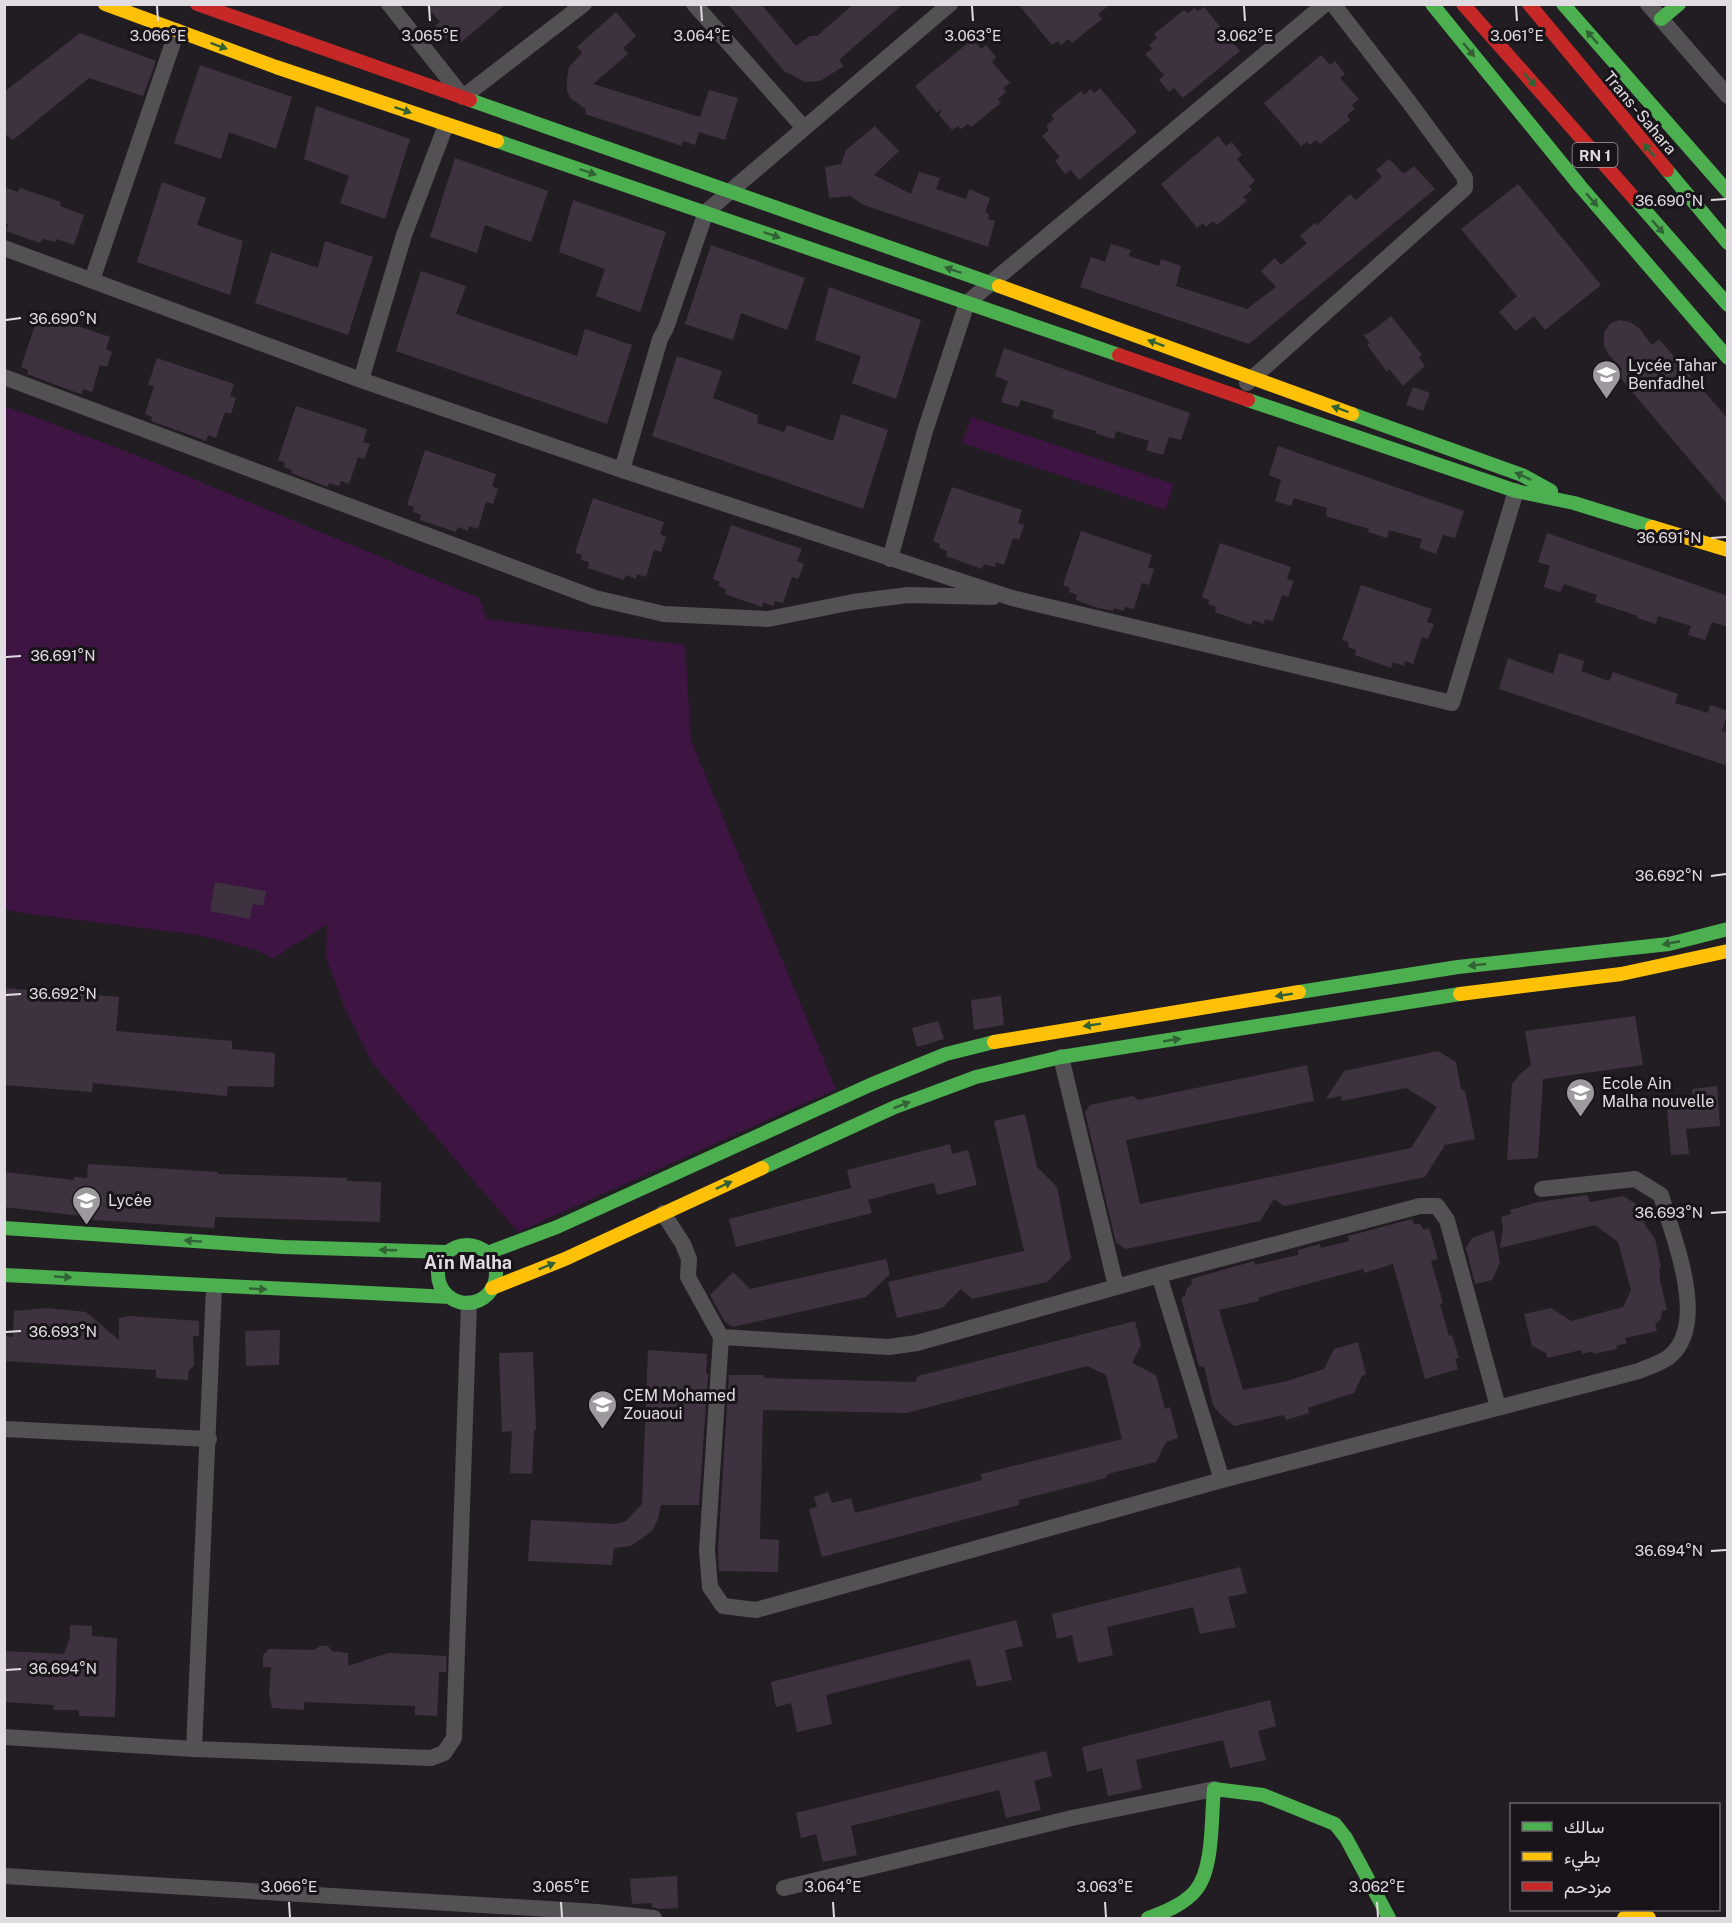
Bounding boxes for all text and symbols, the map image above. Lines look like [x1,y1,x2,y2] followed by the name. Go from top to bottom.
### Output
[130,27,186,44] text: 3.066°E
[401,27,459,44] text: 3.065°E
[674,27,730,44] text: 3.064°E
[945,27,1001,44] text: 3.063°E
[1217,27,1273,44] text: 3.062°E
[1490,27,1544,44] text: 3.061°E
[1586,29,1599,45] one-way arrow
[210,42,228,51] one-way arrow
[1462,42,1475,58] one-way arrow
[1600,68,1680,158] street label: Trans - Sahara
[1523,72,1536,87] one-way arrow
[394,106,412,116] one-way arrow
[1572,143,1618,167] road number: RN 1
[1643,143,1656,158] one-way arrow
[579,168,597,178] one-way arrow
[1586,192,1599,208] one-way arrow
[1635,192,1703,209] text: 36.690°N
[1651,219,1665,234] one-way arrow
[763,231,781,241] one-way arrow
[944,265,962,274] one-way arrow
[29,310,97,327] text: 36.690°N
[1147,338,1165,348] one-way arrow
[1628,356,1717,393] place label: Lycée Tahar Benfadhel
[1591,358,1623,400] school or university icon: Lycée Tahar Benfadhel
[1330,404,1348,414] one-way arrow
[1513,471,1531,481] one-way arrow
[1636,529,1702,546] text: 36.691°N
[30,647,96,664] text: 36.691°N
[1635,867,1703,884] text: 36.692°N
[1661,939,1680,948] one-way arrow
[1467,960,1486,970] one-way arrow
[29,985,97,1002] text: 36.692°N
[1275,990,1294,999] one-way arrow
[1082,1021,1101,1030] one-way arrow
[1163,1035,1182,1044] one-way arrow
[1602,1074,1714,1111] place label: Ecole Ain Malha nouvelle
[1565,1076,1597,1118] school or university icon: Ecole Ain Malha nouvelle
[893,1100,911,1109] one-way arrow
[716,1181,733,1190] one-way arrow
[71,1184,103,1226] school or university icon: Lycėe
[108,1191,152,1210] place label: Lycėe
[1635,1204,1703,1221] text: 36.693°N
[184,1237,203,1246] one-way arrow
[378,1246,397,1255] one-way arrow
[424,1252,512,1273] district label: Aïn Malha
[538,1261,556,1271] one-way arrow
[53,1273,72,1282] one-way arrow
[248,1284,267,1293] one-way arrow
[29,1323,97,1340] text: 36.693°N
[623,1386,736,1423] place label: CEM Mohamed Zouaoui
[586,1388,618,1430] school or university icon: CEM Mohamed Zouaoui
[1635,1542,1703,1559] text: 36.694°N
[29,1660,97,1677] text: 36.694°N
[1510,1803,1720,1911] legend
[1564,1816,1604,1837] text: سالك
[1564,1846,1600,1872] text: بطيء
[1564,1876,1611,1899] text: مزدحم
[261,1878,317,1895] text: 3.066°E
[532,1878,590,1895] text: 3.065°E
[805,1878,861,1895] text: 3.064°E
[1077,1878,1133,1895] text: 3.063°E
[1349,1878,1405,1895] text: 3.062°E

